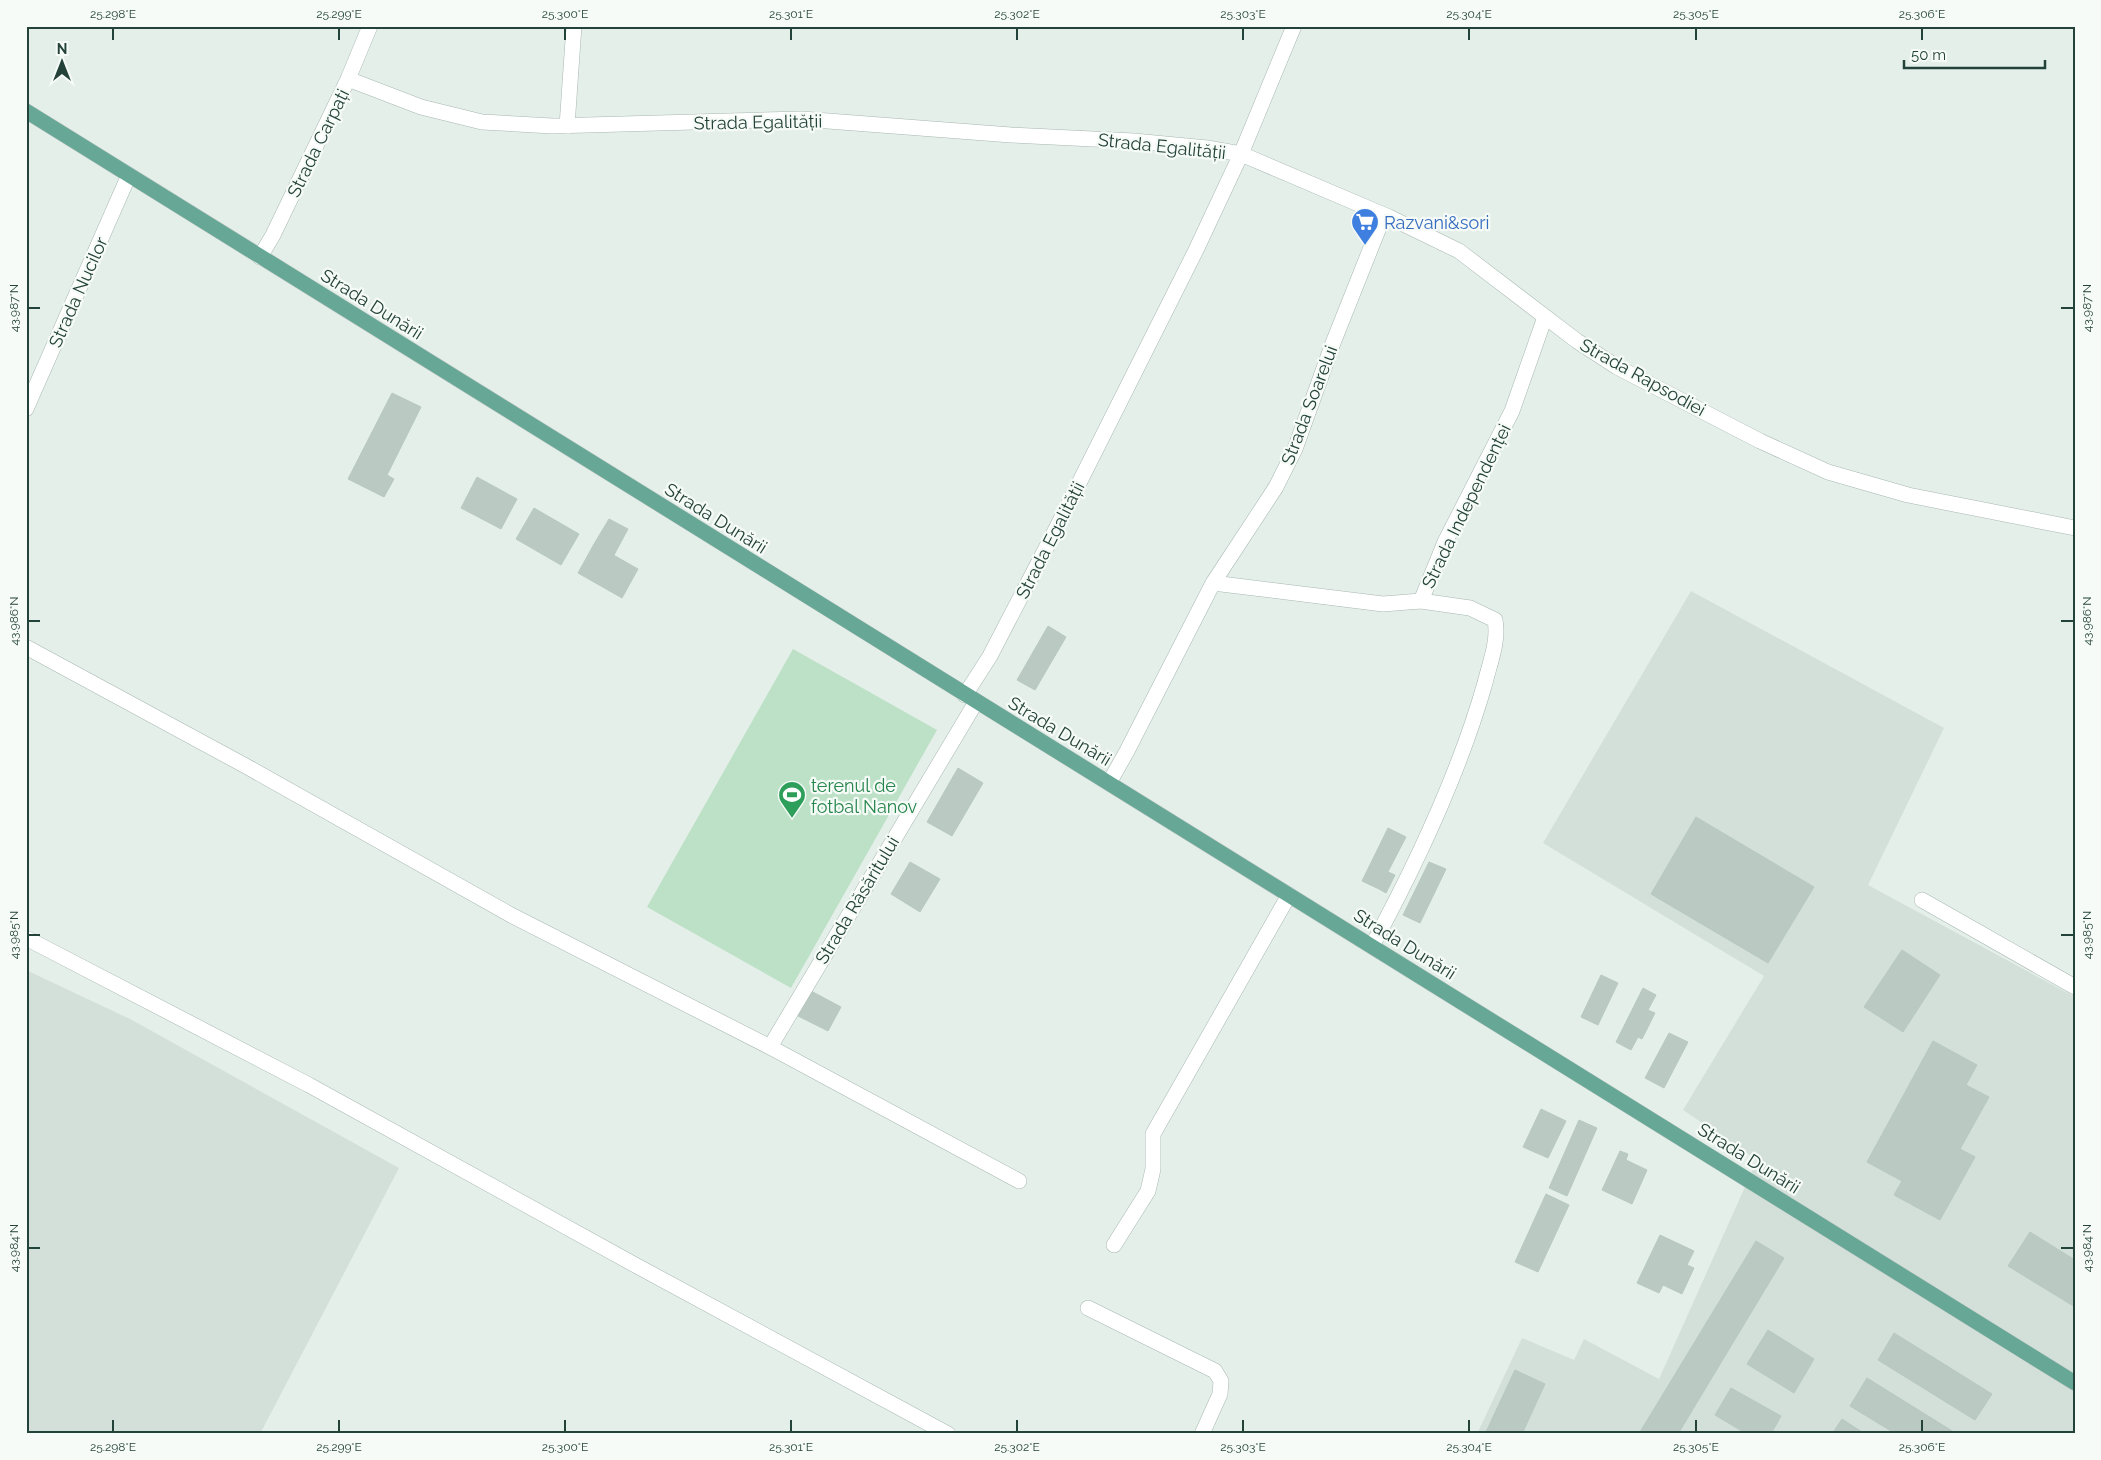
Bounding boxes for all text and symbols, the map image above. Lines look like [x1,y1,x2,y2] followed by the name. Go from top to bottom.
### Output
[90,7,136,21] text: 25.298°E
[316,7,362,21] text: 25.299°E
[542,7,588,21] text: 25.300°E
[769,7,813,21] text: 25.301°E
[994,7,1040,21] text: 25.302°E
[1220,7,1266,21] text: 25.303°E
[1446,7,1492,21] text: 25.304°E
[1673,7,1719,21] text: 25.305°E
[1899,7,1945,21] text: 25.306°E
[38,38,88,88] north arrow
[1904,38,2045,70] scale bar
[57,41,67,57] text: N
[1911,46,1946,64] text: 50 m
[283,85,353,201] street label: Strada Carpați
[694,110,822,134] street label: Strada Egalității
[1097,129,1227,163] street label: Strada Egalității
[1350,207,1380,246] supermarket icon: Razvani&sori
[1384,212,1490,233] place label: Razvani&sori
[44,233,112,351] street label: Strada Nucilor
[317,264,427,344] street label: Strada Dunării
[7,284,21,332] text: 43.987°N
[2080,284,2094,332] text: 43.987°N
[1577,334,1709,420] street label: Strada Rapsodiei
[1277,342,1341,468] street label: Strada Soarelui
[1417,421,1515,591] street label: Strada Independenței
[661,478,771,558] street label: Strada Dunării
[1011,478,1089,602] street label: Strada Egalității
[7,596,21,646] text: 43.986°N
[2080,596,2094,646] text: 43.986°N
[1005,692,1115,770] street label: Strada Dunării
[811,775,918,817] place label: terenul de fotbal Nanov
[777,780,807,819] sports icon: terenul de fotbal Nanov
[811,832,903,968] street label: Strada Răsăritului
[1350,904,1460,984] street label: Strada Dunării
[7,911,21,959] text: 43.985°N
[2080,911,2094,959] text: 43.985°N
[1694,1118,1804,1198] street label: Strada Dunării
[7,1224,21,1272] text: 43.984°N
[2080,1224,2094,1272] text: 43.984°N
[90,1440,136,1454] text: 25.298°E
[316,1440,362,1454] text: 25.299°E
[542,1440,588,1454] text: 25.300°E
[769,1440,813,1454] text: 25.301°E
[994,1440,1040,1454] text: 25.302°E
[1220,1440,1266,1454] text: 25.303°E
[1446,1440,1492,1454] text: 25.304°E
[1673,1440,1719,1454] text: 25.305°E
[1899,1440,1945,1454] text: 25.306°E

